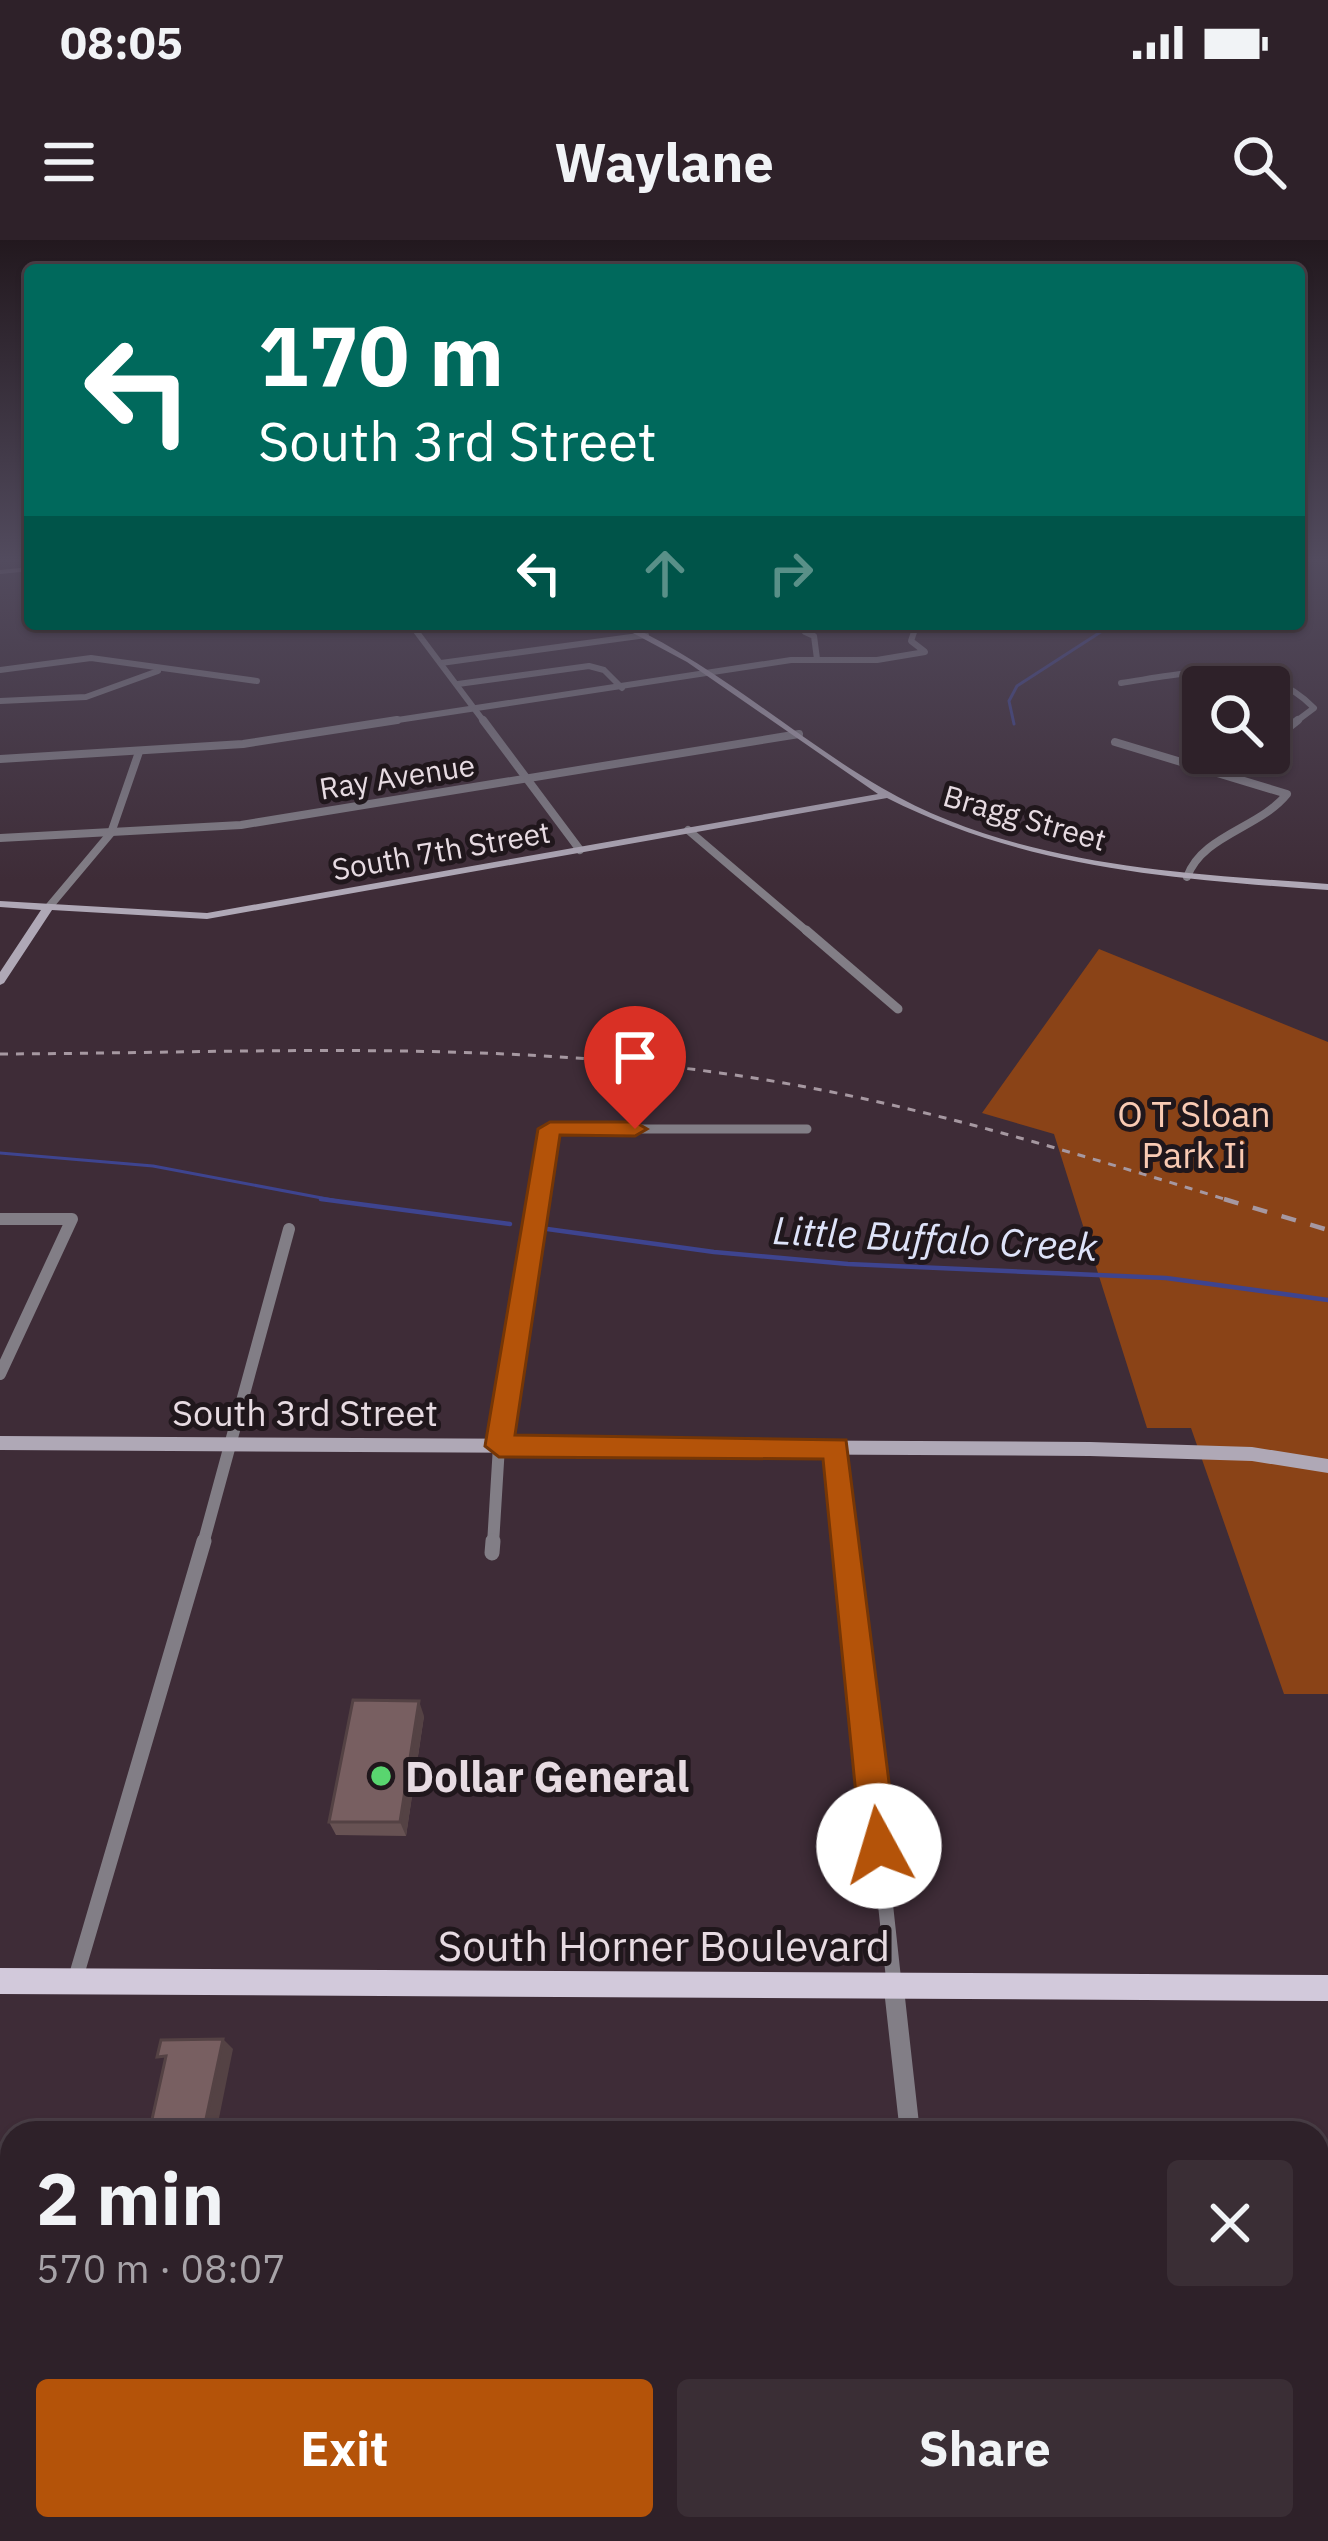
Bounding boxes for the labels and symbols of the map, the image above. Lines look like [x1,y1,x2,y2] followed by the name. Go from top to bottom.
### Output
[316,744,478,808] street label: Ray Avenue
[939,775,1111,859] street label: Bragg Street
[329,812,553,888] street label: South 7th Street
[584,1006,686,1129] pin
[1117,1090,1271,1178] park label: O T Sloan Park Ii
[772,1204,1099,1272] water label: Little Buffalo Creek
[172,1389,438,1436] street label: South 3rd Street
[405,1749,689,1804] place label: Dollar General
[368,1763,394,1789] marker: Dollar General
[816,1783,942,1909] position arrow
[438,1918,890,1973] street label: South Horner Boulevard

